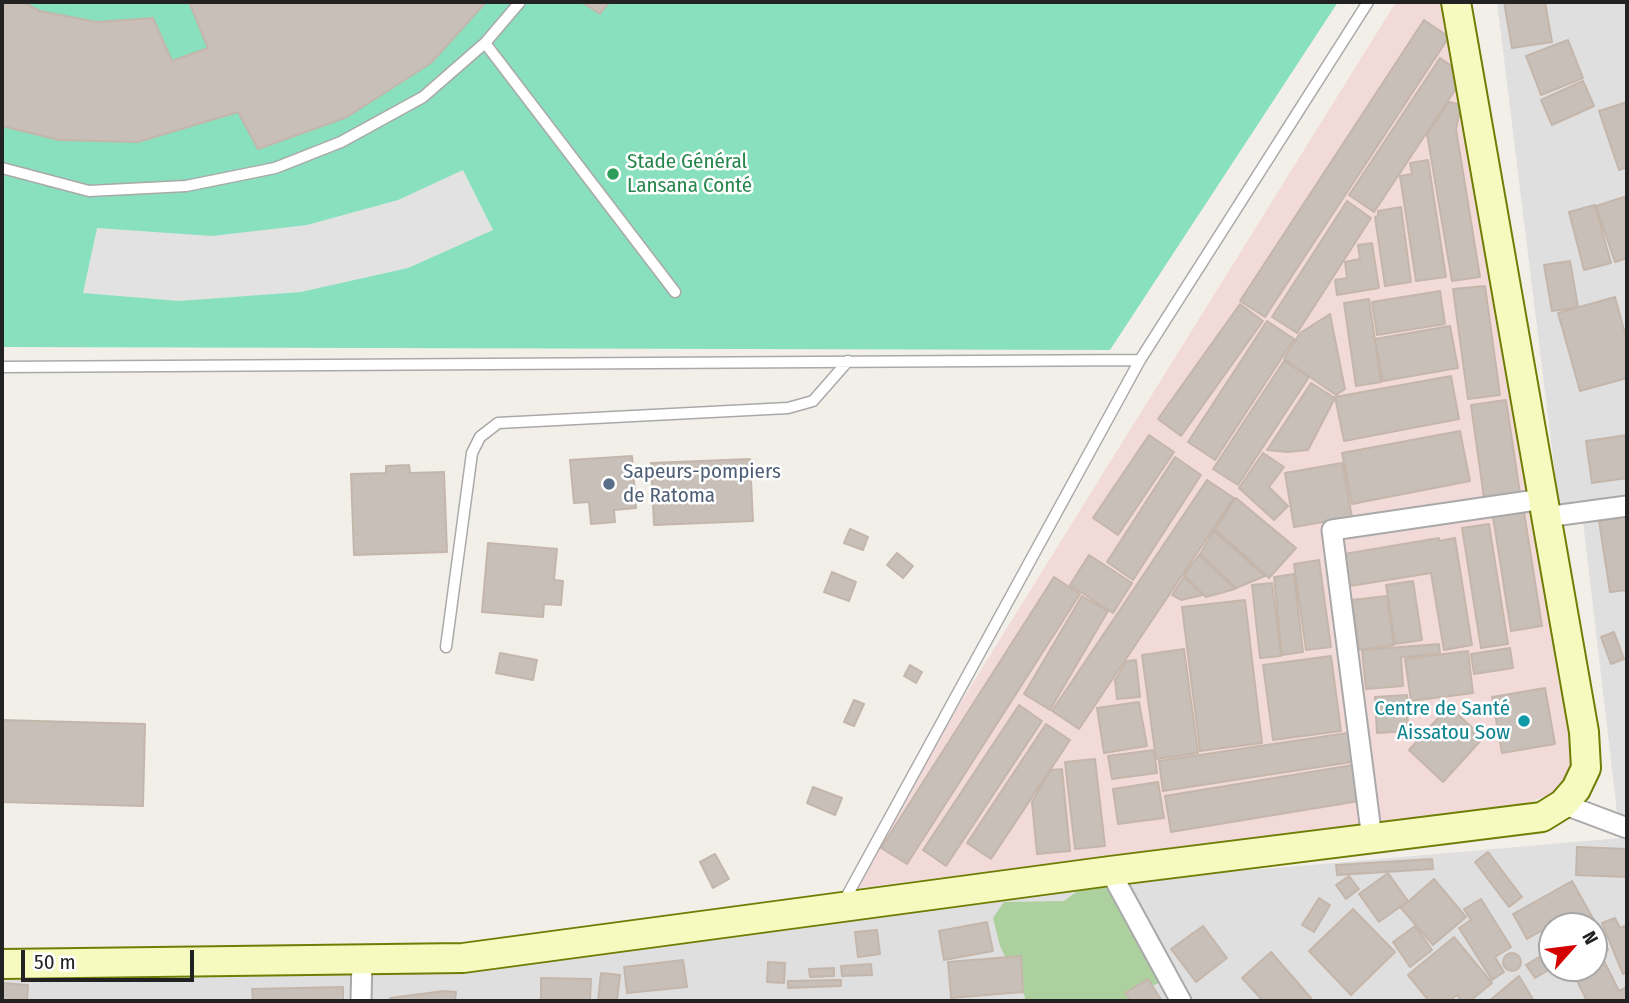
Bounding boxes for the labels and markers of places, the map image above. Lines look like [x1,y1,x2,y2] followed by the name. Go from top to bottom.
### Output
[627,149,752,199] place label: Stade Général Lansana Conté
[605,166,621,182] marker: Stade Général Lansana Conté
[623,459,781,509] place label: Sapeurs-pompiers de Ratoma
[601,476,617,492] marker: Sapeurs-pompiers de Ratoma
[1374,696,1510,746] place label: Centre de Santé Aissatou Sow
[1516,713,1532,729] marker: Centre de Santé Aissatou Sow

